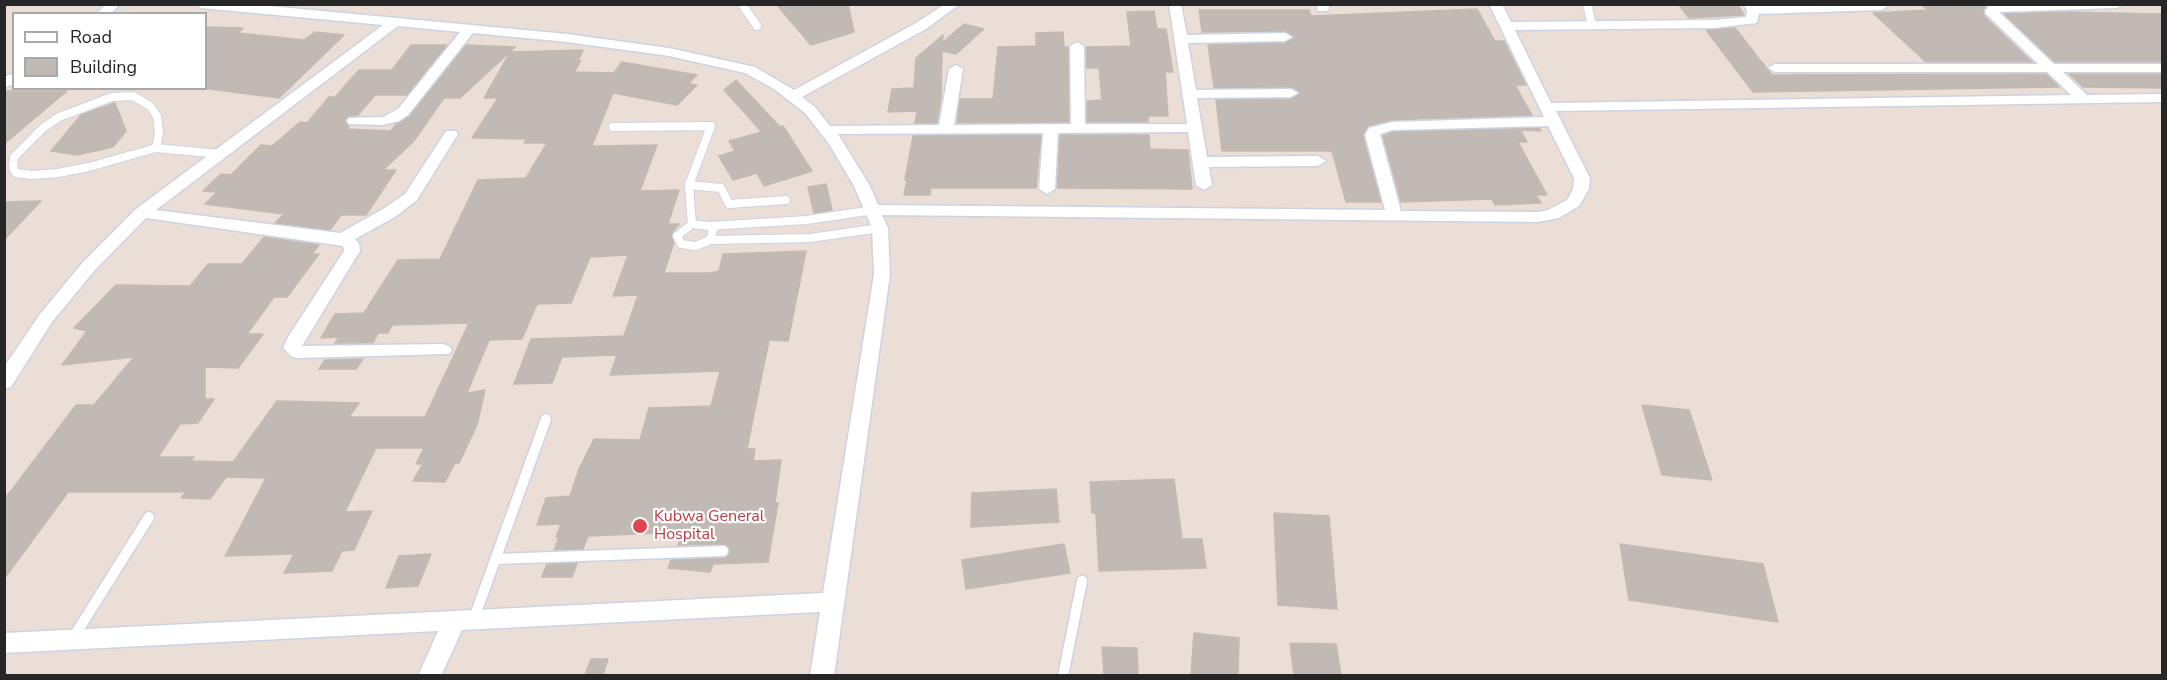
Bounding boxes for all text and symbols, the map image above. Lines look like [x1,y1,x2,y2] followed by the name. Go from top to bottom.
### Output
[12,12,207,90] legend
[70,25,112,49] text: Road
[70,55,137,79] text: Building
[654,507,765,545] place label: Kubwa General Hospital
[631,517,649,535] marker: Kubwa General Hospital

